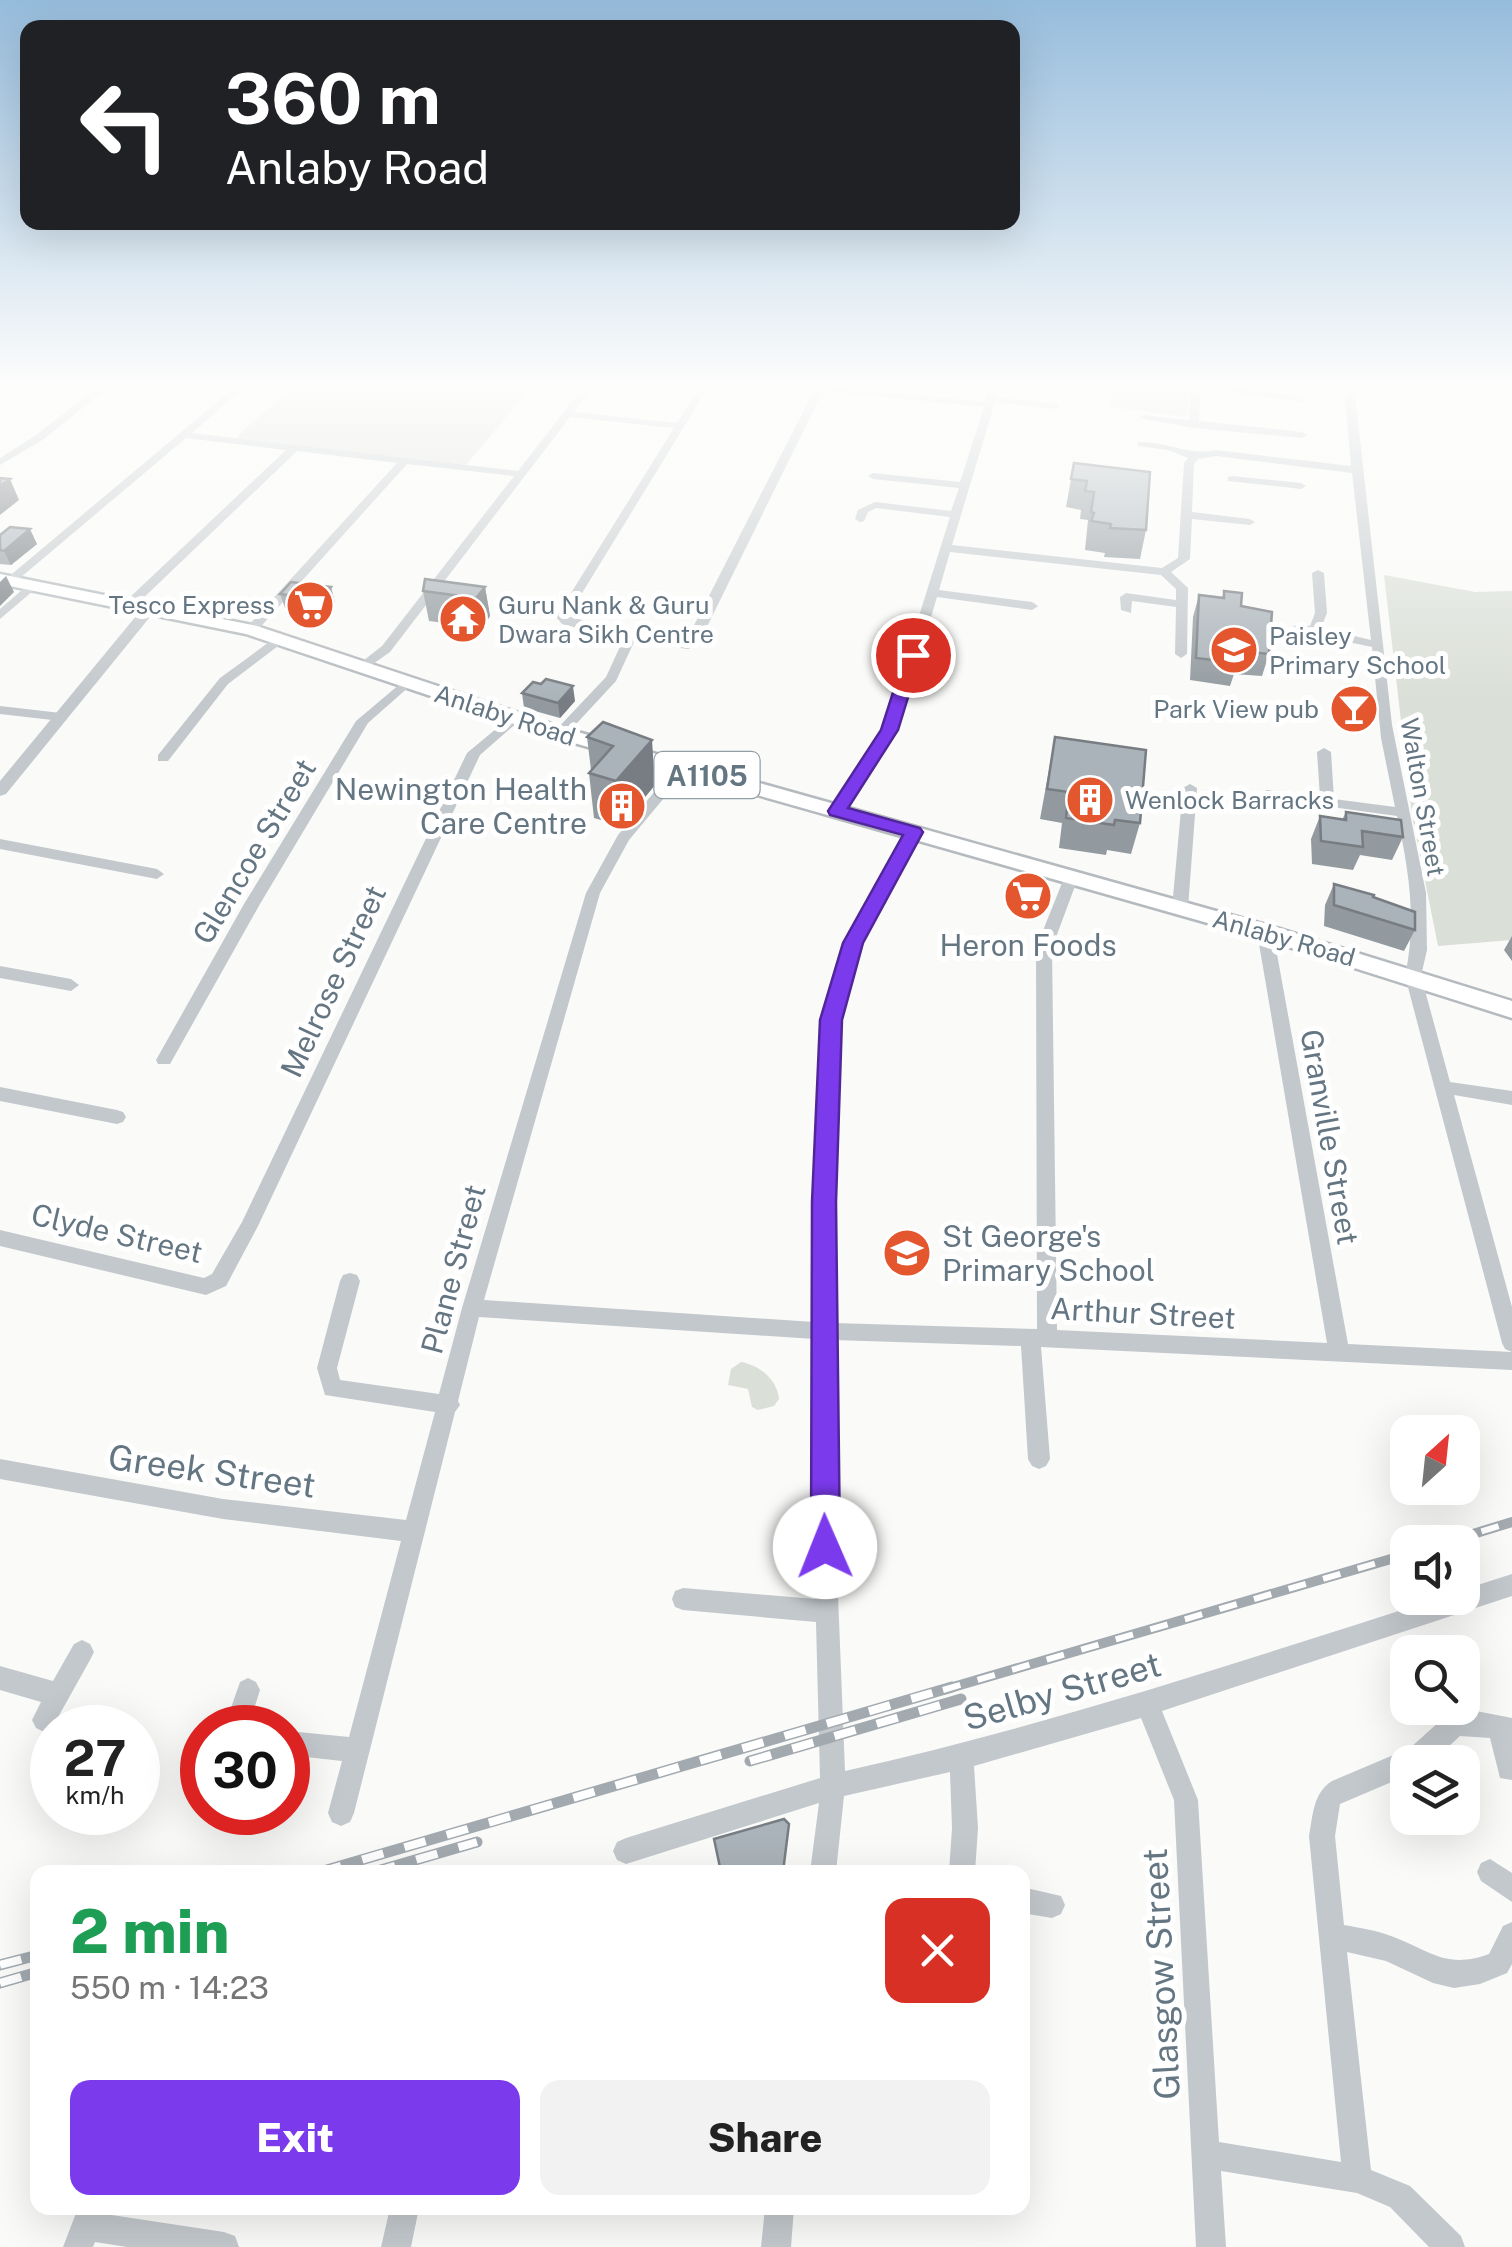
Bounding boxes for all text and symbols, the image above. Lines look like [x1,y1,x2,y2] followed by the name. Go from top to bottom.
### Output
[225,57,441,140] text: 360 m
[60,60,190,190] icon: left
[225,141,489,194] text: Anlaby Road
[284,579,336,631] supermarket icon: Tesco Express
[108,590,275,620] place label: Tesco Express
[498,590,714,649] place label: Guru Nank & Guru Dwara Sikh Centre
[437,593,489,645] temple icon: Guru Nank & Guru Dwara Sikh Centre
[871,613,956,698] pin
[1269,621,1446,680] place label: Paisley Primary School
[1208,624,1260,676] school or university icon: Paisley Primary School
[886,628,941,683] icon: arrive
[431,678,579,752] street label: Anlaby Road
[1328,683,1380,735] bar icon: Park View pub
[1153,694,1319,724] place label: Park View pub
[1394,715,1452,879] street label: Walton Street
[185,752,323,950] street label: Glencoe Street
[654,752,760,798] road number: A1105
[335,771,587,841] place label: Newington Health Care Centre
[1064,774,1116,826] building icon: Wenlock Barracks
[596,780,648,832] building icon: Newington Health Care Centre
[1125,785,1334,815] place label: Wenlock Barracks
[1002,870,1054,922] supermarket icon: Heron Foods
[273,879,393,1083] street label: Melrose Street
[1209,903,1359,973] street label: Anlaby Road
[939,927,1117,963] place label: Heron Foods
[1293,1027,1367,1247] street label: Granville Street
[413,1180,493,1358] street label: Plane Street
[28,1196,206,1270] street label: Clyde Street
[942,1218,1155,1288] place label: St George's Primary School
[881,1227,933,1279] school or university icon: St George's Primary School
[1049,1290,1237,1336] street label: Arthur Street
[1390,1415,1480,1505] north arrow
[1390,1415,1480,1835] map controls
[106,1436,318,1506] street label: Greek Street
[773,1495,877,1599] position arrow
[1390,1525,1480,1615] button: sound
[1390,1635,1480,1725] button: search
[958,1643,1166,1739] street label: Selby Street
[180,1705,310,1835] speed limit sign: 30
[63,1728,127,1787] text: 27
[1390,1745,1480,1835] button: layers
[66,1780,124,1810] text: km/h
[1134,1847,1188,2101] street label: Glasgow Street
[70,1896,229,1967] text: 2 min
[885,1898,990,2003] button: close
[70,1969,269,2006] text: 550 m · 14:23
[70,2080,520,2195] button: Exit
[540,2080,990,2195] button: Share

